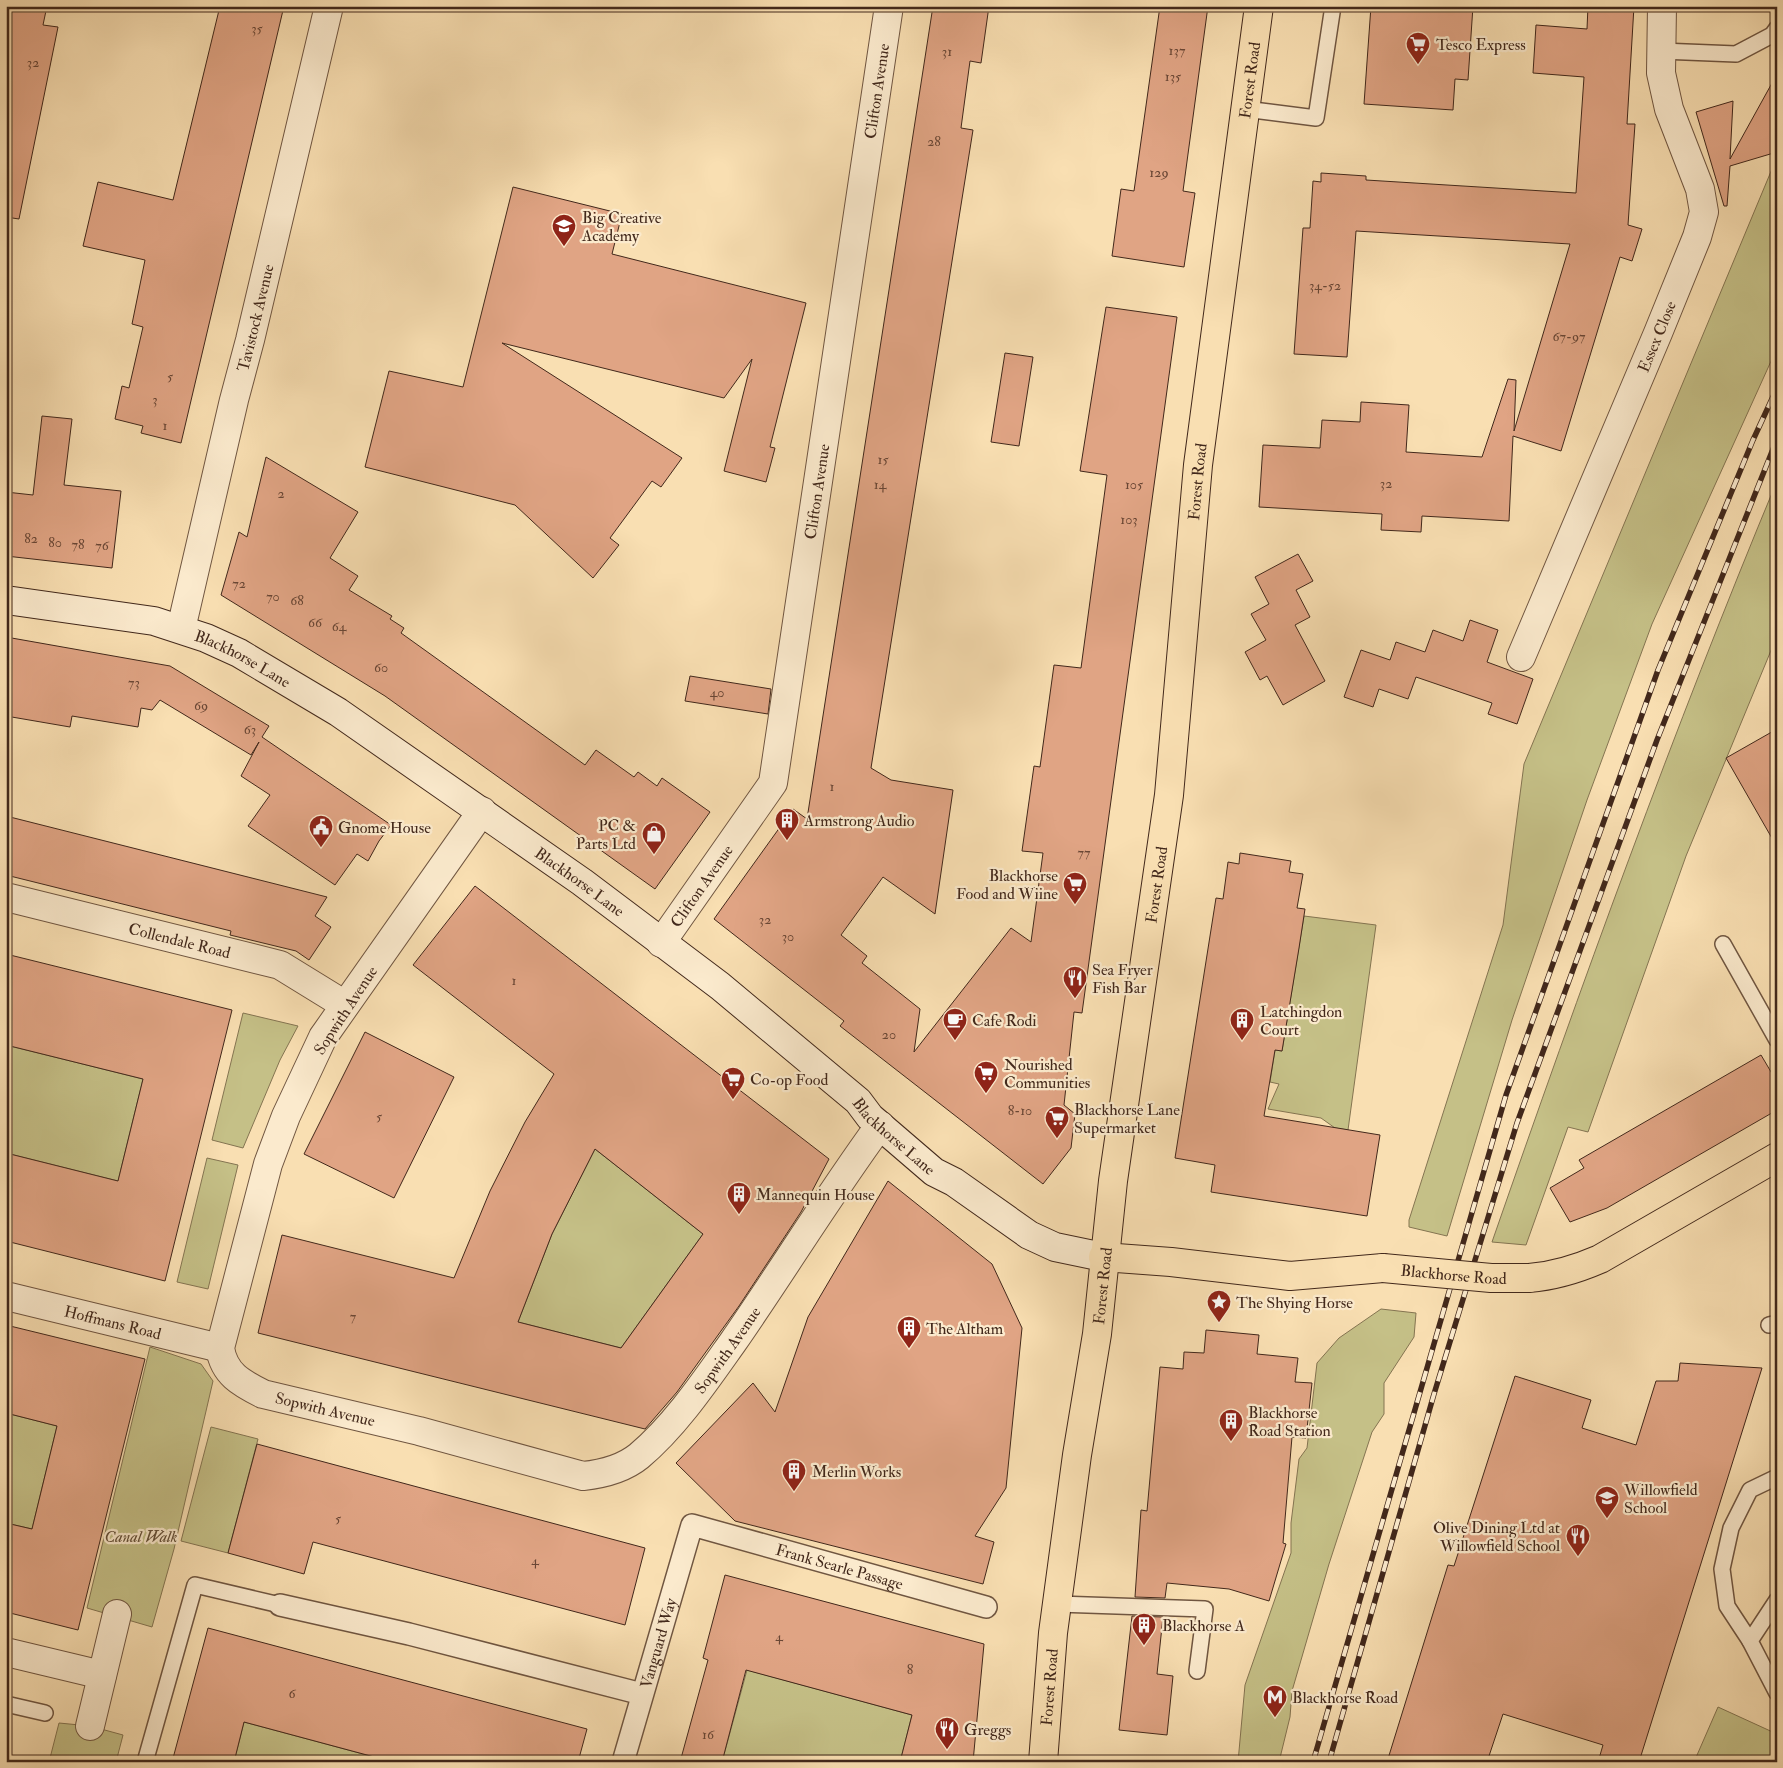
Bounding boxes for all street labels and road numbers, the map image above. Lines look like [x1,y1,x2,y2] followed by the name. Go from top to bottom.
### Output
[1235,40,1265,120] street label: Forest Road
[860,42,894,140] street label: Clifton Avenue
[233,262,279,374] street label: Tavistock Avenue
[1634,298,1681,375] street label: Essex Close
[801,442,835,541] street label: Clifton Avenue
[1184,442,1212,521] street label: Forest Road
[192,626,294,693] street label: Blackhorse Lane
[666,841,738,931] street label: Clifton Avenue
[531,843,628,922] street label: Blackhorse Lane
[1142,845,1172,924] street label: Forest Road
[126,919,233,963] street label: Collendale Road
[310,962,383,1059] street label: Sopwith Avenue
[848,1094,939,1180] street label: Blackhorse Lane
[1089,1246,1117,1326] street label: Forest Road
[1400,1261,1507,1289] street label: Blackhorse Road
[62,1302,163,1344] street label: Hoffmans Road
[690,1303,765,1398] street label: Sopwith Avenue
[273,1388,377,1431] street label: Sopwith Avenue
[773,1540,906,1594] street label: Frank Searle Passage
[636,1595,682,1691] street label: Vanguard Way
[1037,1648,1063,1727] street label: Forest Road

